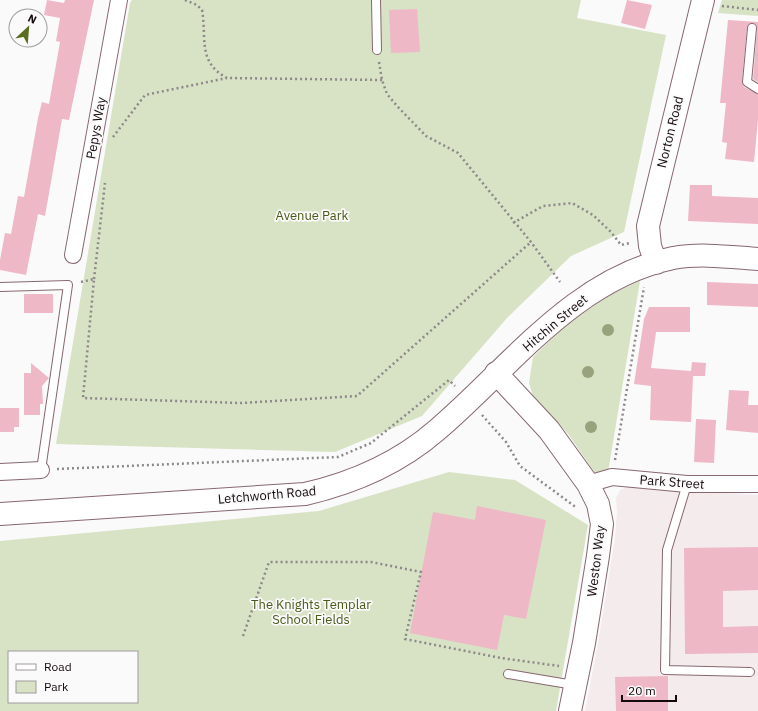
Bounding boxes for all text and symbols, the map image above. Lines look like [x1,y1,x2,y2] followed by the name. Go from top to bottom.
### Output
[8,8,48,48] north arrow
[26,11,39,27] text: N
[653,94,687,170] street label: Norton Road
[82,95,110,160] street label: Pepys Way
[276,207,349,224] park label: Avenue Park
[519,291,591,355] street label: Hitchin Street
[639,471,705,493] street label: Park Street
[217,482,317,508] street label: Letchworth Road
[583,524,609,598] street label: Weston Way
[251,596,371,628] park label: The Knights Templar School Fields
[8,651,138,703] legend
[44,659,72,674] text: Road
[622,677,676,703] scale bar
[44,679,69,694] text: Park
[628,683,656,698] text: 20 m

